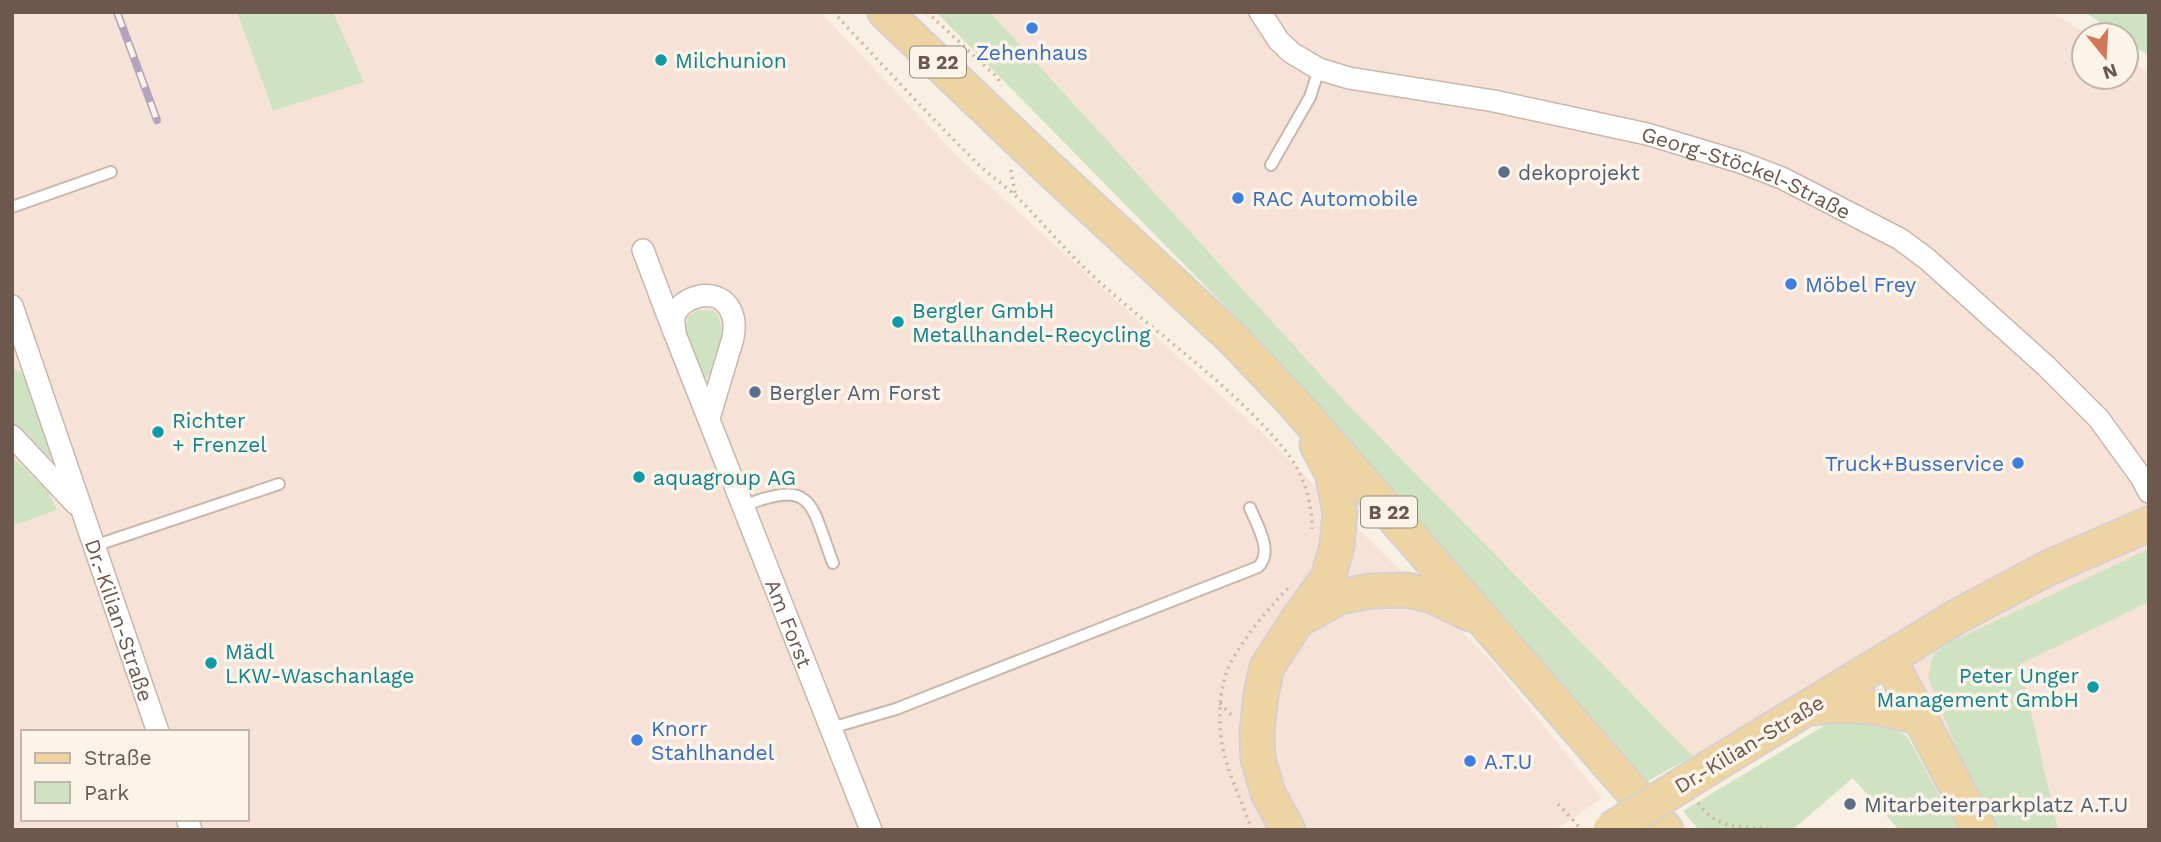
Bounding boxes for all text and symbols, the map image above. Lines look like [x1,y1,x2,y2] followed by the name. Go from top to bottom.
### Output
[1024,20,1040,36] marker: Zehenhaus
[2070,21,2140,91] north arrow
[976,40,1088,65] place label: Zehenhaus
[910,46,966,78] road number: B 22
[675,48,787,73] place label: Milchunion
[653,52,669,68] marker: Milchunion
[2100,59,2120,85] text: N
[1639,121,1855,224] street label: Georg-Stöckel-Straße
[1518,160,1640,185] place label: dekoprojekt
[1496,164,1512,180] marker: dekoprojekt
[1252,186,1418,211] place label: RAC Automobile
[1230,190,1246,206] marker: RAC Automobile
[1805,272,1916,297] place label: Möbel Frey
[1783,276,1799,292] marker: Möbel Frey
[912,298,1151,347] place label: Bergler GmbH Metallhandel-Recycling
[890,314,906,330] marker: Bergler GmbH Metallhandel-Recycling
[769,380,940,405] place label: Bergler Am Forst
[747,384,763,400] marker: Bergler Am Forst
[172,408,267,457] place label: Richter + Frenzel
[150,424,166,440] marker: Richter + Frenzel
[1825,451,2004,476] place label: Truck+Busservice
[2010,455,2026,471] marker: Truck+Busservice
[653,465,796,490] place label: aquagroup AG
[631,469,647,485] marker: aquagroup AG
[1361,496,1417,527] road number: B 22
[80,535,159,705] street label: Dr.-Kilian-Straße
[760,575,818,671] street label: Am Forst
[225,639,414,688] place label: Mädl LKW-Waschanlage
[203,655,219,671] marker: Mädl LKW-Waschanlage
[1877,663,2079,712] place label: Peter Unger Management GmbH
[2085,679,2101,695] marker: Peter Unger Management GmbH
[1670,689,1828,799] street label: Dr.-Kilian-Straße
[651,716,775,765] place label: Knorr Stahlhandel
[21,730,248,821] legend
[629,732,645,748] marker: Knorr Stahlhandel
[84,745,152,770] text: Straße
[1484,749,1532,774] place label: A.T.U
[1462,753,1478,769] marker: A.T.U
[84,780,129,805] text: Park
[1864,792,2128,817] place label: Mitarbeiterparkplatz A.T.U
[1842,796,1858,812] marker: Mitarbeiterparkplatz A.T.U

